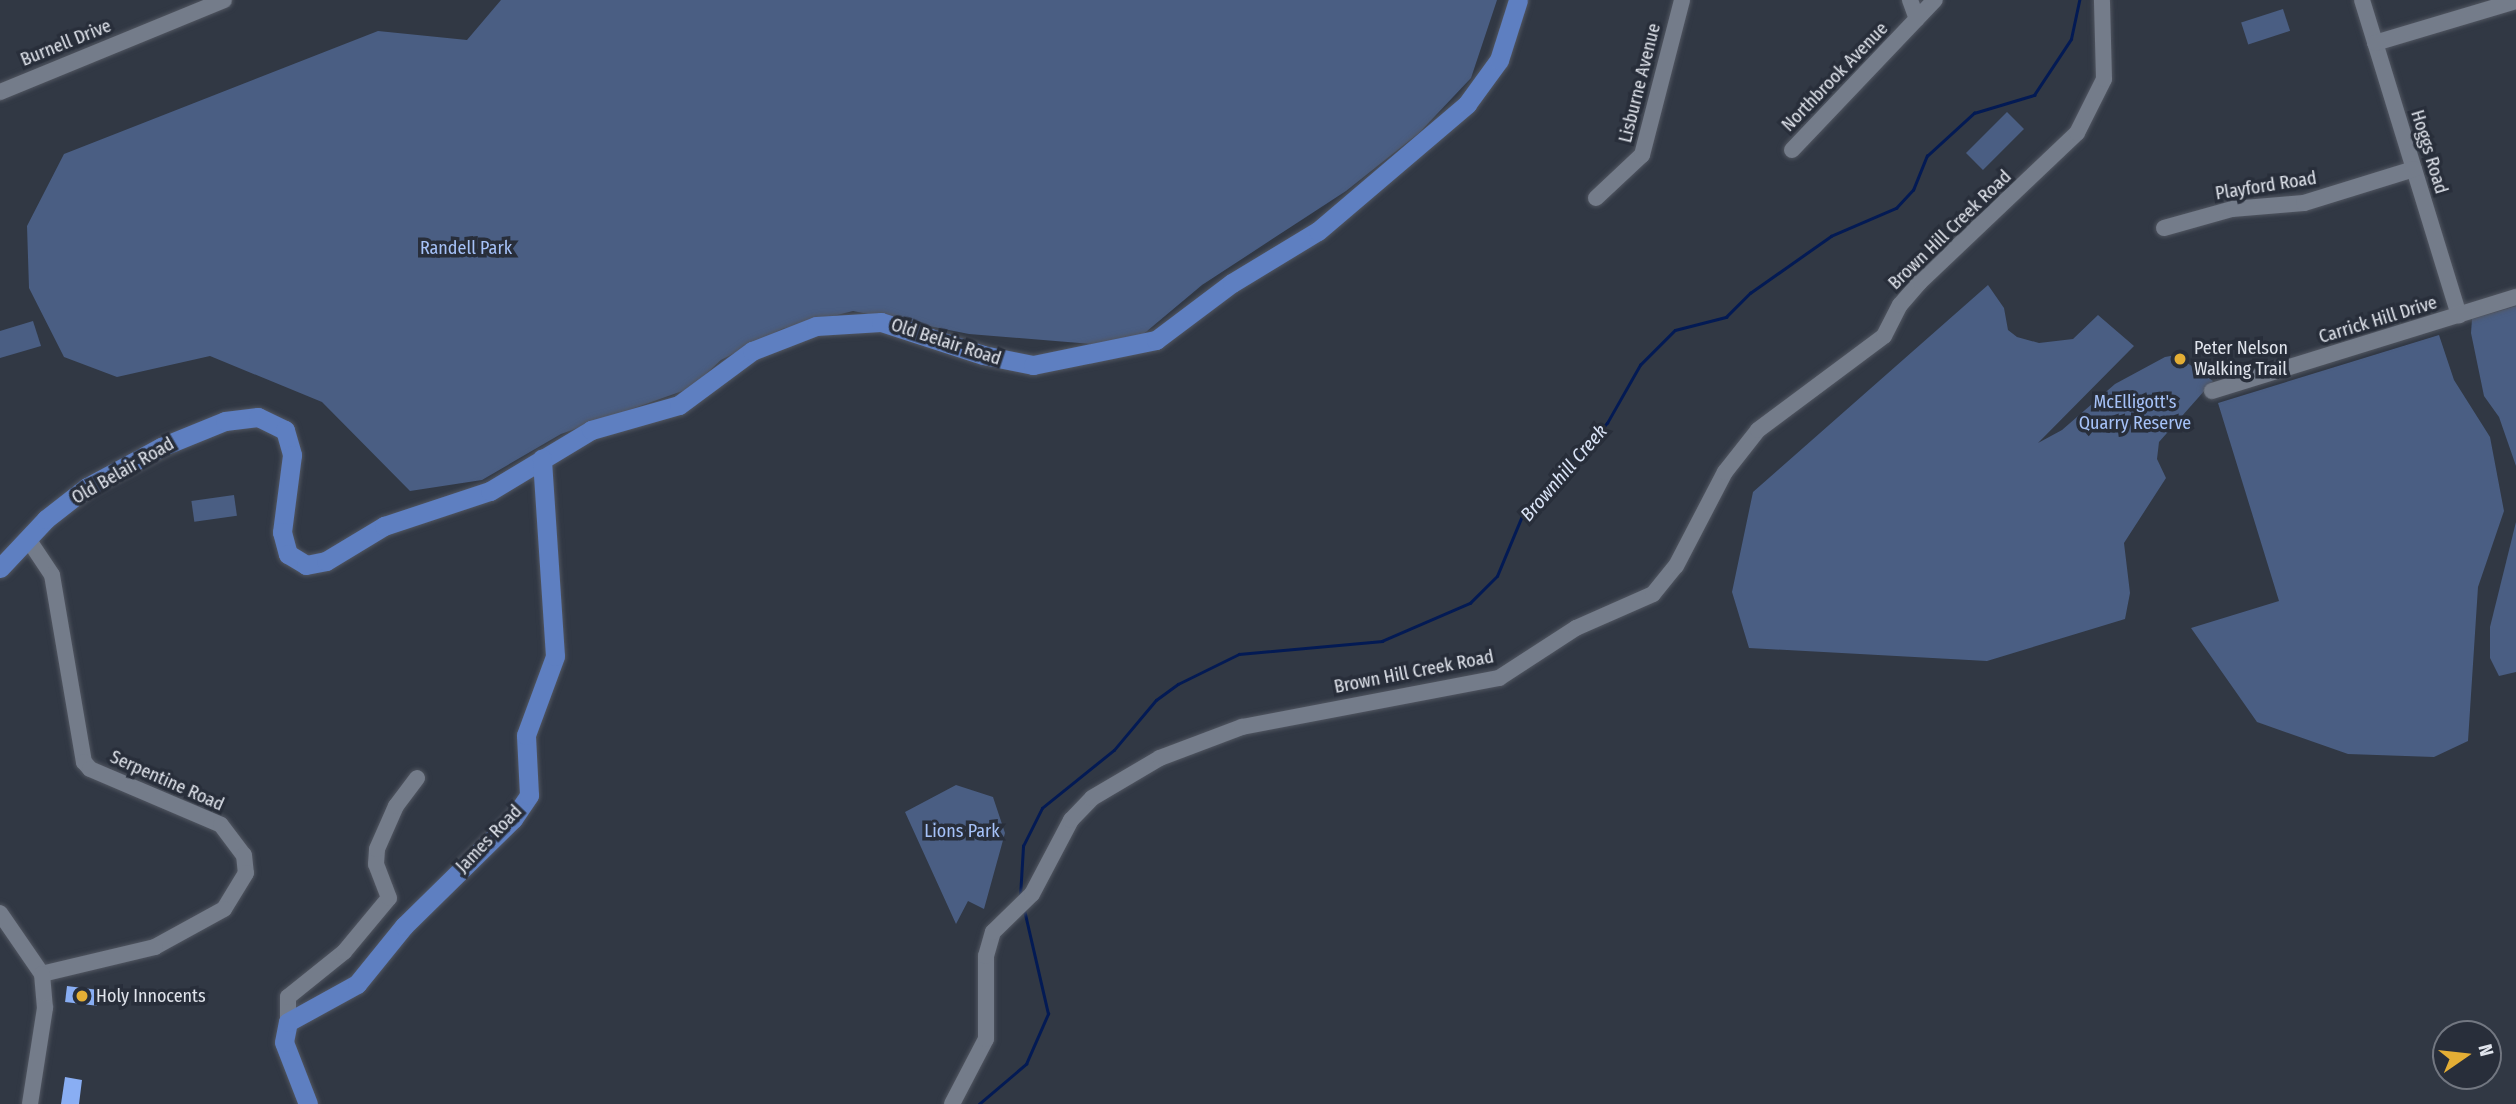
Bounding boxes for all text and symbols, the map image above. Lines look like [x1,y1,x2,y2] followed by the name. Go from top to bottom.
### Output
[18,15,114,71] street label: Burnell Drive
[1778,18,1892,136] street label: Northbrook Avenue
[1615,21,1665,145] street label: Lisburne Avenue
[2406,108,2452,196] street label: Hoggs Road
[1884,166,2016,294] street label: Brown Hill Creek Road
[2214,167,2318,205] street label: Playford Road
[420,237,512,259] park label: Randell Park
[2316,292,2440,348] street label: Carrick Hill Drive
[888,314,1004,370] street label: Old Belair Road
[2194,338,2288,380] place label: Peter Nelson Walking Trail
[2172,351,2188,367] marker: Peter Nelson Walking Trail
[2079,392,2191,434] park label: McElligott's Quarry Reserve
[1516,420,1612,526] water label: Brownhill Creek
[68,433,178,509] street label: Old Belair Road
[1332,646,1496,698] street label: Brown Hill Creek Road
[107,746,227,816] street label: Serpentine Road
[451,801,527,877] street label: James Road
[924,820,1000,842] park label: Lions Park
[96,985,206,1007] place label: Holy Innocents
[74,988,90,1004] marker: Holy Innocents
[2432,1020,2502,1090] north arrow
[2473,1042,2498,1059] text: N

